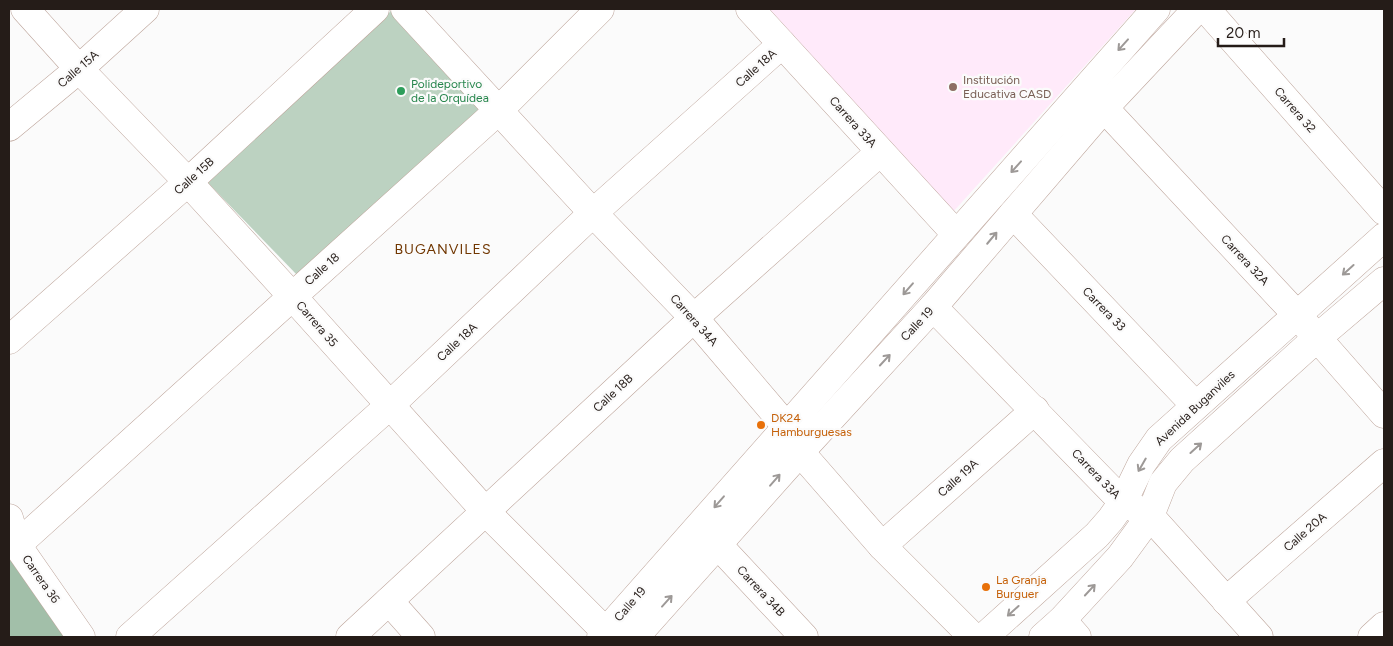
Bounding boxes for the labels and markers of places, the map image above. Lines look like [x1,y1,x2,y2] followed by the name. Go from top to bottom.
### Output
[963,73,1051,101] place label: Institución Educativa CASD
[411,77,489,105] place label: Polideportivo de la Orquídea
[947,81,959,93] marker: Institución Educativa CASD
[395,85,407,97] marker: Polideportivo de la Orquídea
[771,411,852,439] place label: DK24 Hamburguesas
[755,419,767,431] marker: DK24 Hamburguesas
[996,573,1047,601] place label: La Granja Burguer
[980,581,992,593] marker: La Granja Burguer

